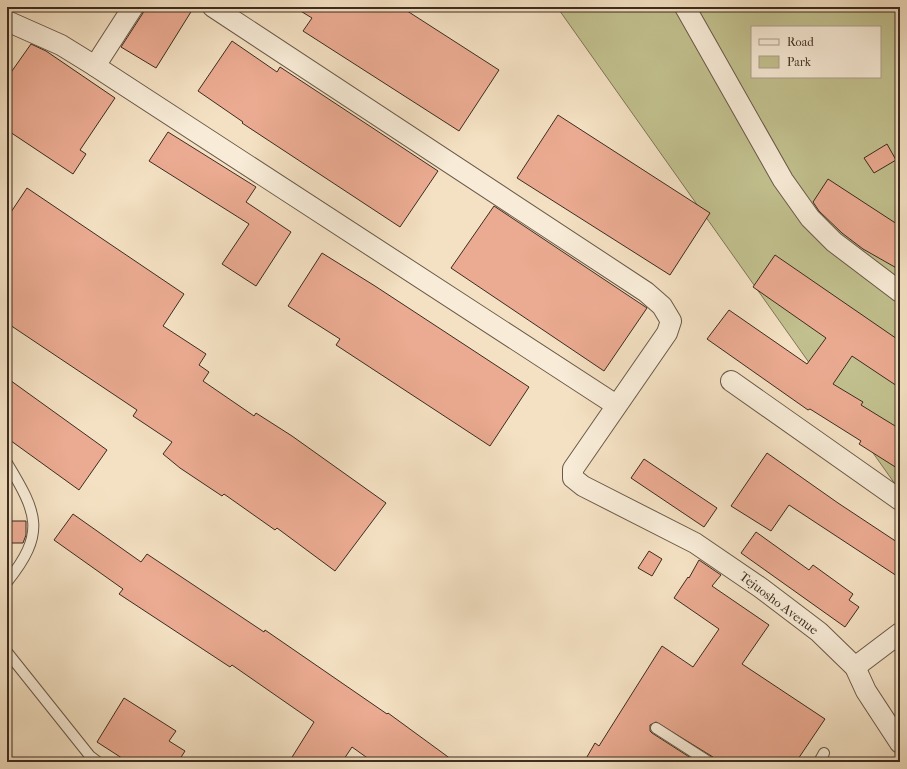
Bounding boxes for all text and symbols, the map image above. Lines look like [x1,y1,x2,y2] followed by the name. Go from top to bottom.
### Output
[751,26,881,78] legend
[787,35,814,49] text: Road
[787,55,812,69] text: Park
[737,569,822,638] street label: Tejuosho Avenue

